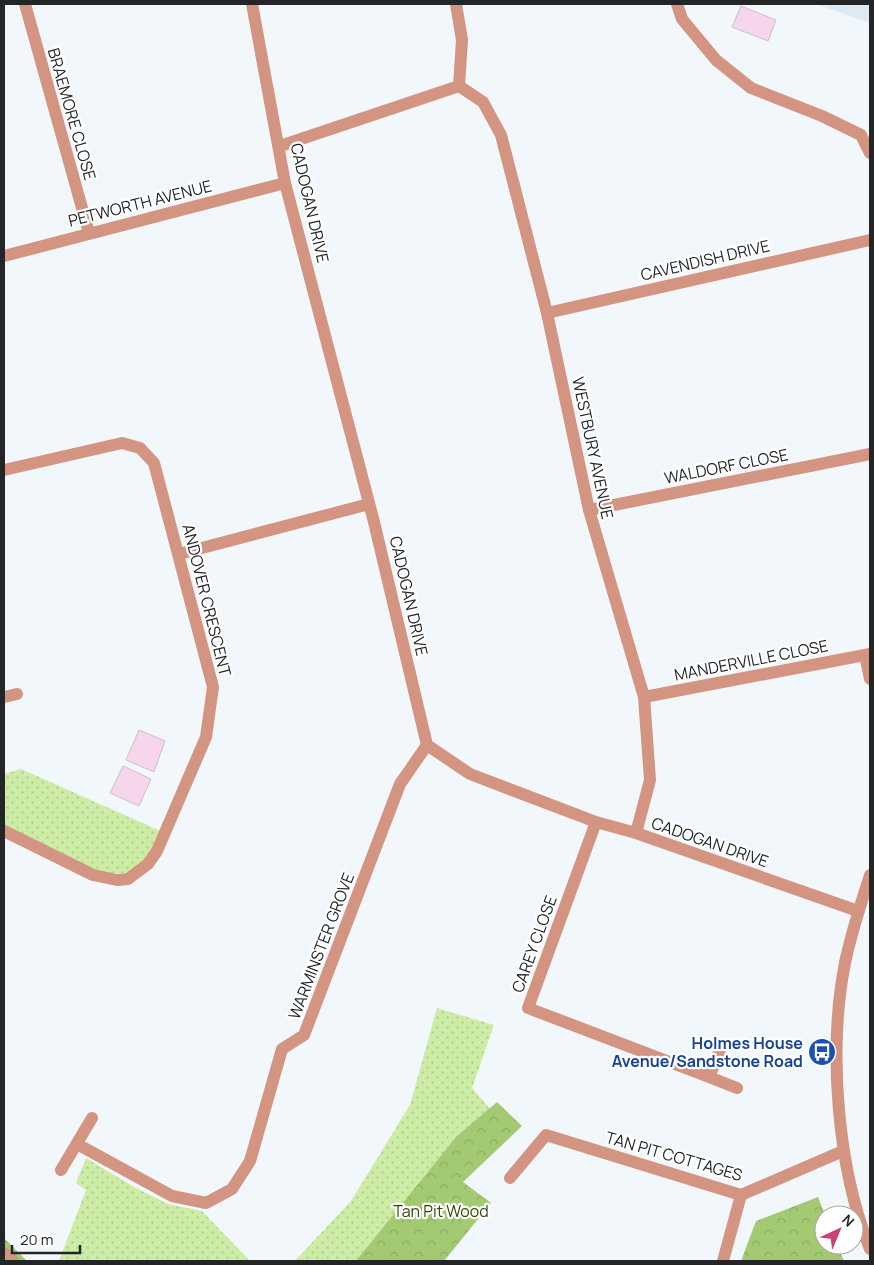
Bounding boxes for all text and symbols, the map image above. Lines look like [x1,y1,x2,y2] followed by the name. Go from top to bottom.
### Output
[43,45,101,183] street label: BRAEMORE CLOSE
[286,141,334,265] street label: CADOGAN DRIVE
[66,174,214,232] street label: PETWORTH AVENUE
[638,234,772,286] street label: CAVENDISH DRIVE
[567,375,619,521] street label: WESTBURY AVENUE
[662,443,790,489] street label: WALDORF CLOSE
[177,522,237,679] street label: ANDOVER CRESCENT
[385,534,433,658] street label: CADOGAN DRIVE
[672,634,830,686] street label: MANDERVILLE CLOSE
[649,812,771,872] street label: CADOGAN DRIVE
[283,870,359,1022] street label: WARMINSTER GROVE
[506,892,562,996] street label: CAREY CLOSE
[612,1032,803,1072] place label: Holmes House Avenue/Sandstone Road
[807,1037,837,1067] bus stop icon: Holmes House Avenue/Sandstone Road
[603,1126,745,1186] street label: TAN PIT COTTAGES
[393,1200,489,1222] park label: Tan Pit Wood
[814,1205,864,1255] north arrow
[838,1210,859,1231] text: N
[12,1222,80,1254] scale bar
[20,1229,53,1250] text: 20 m

